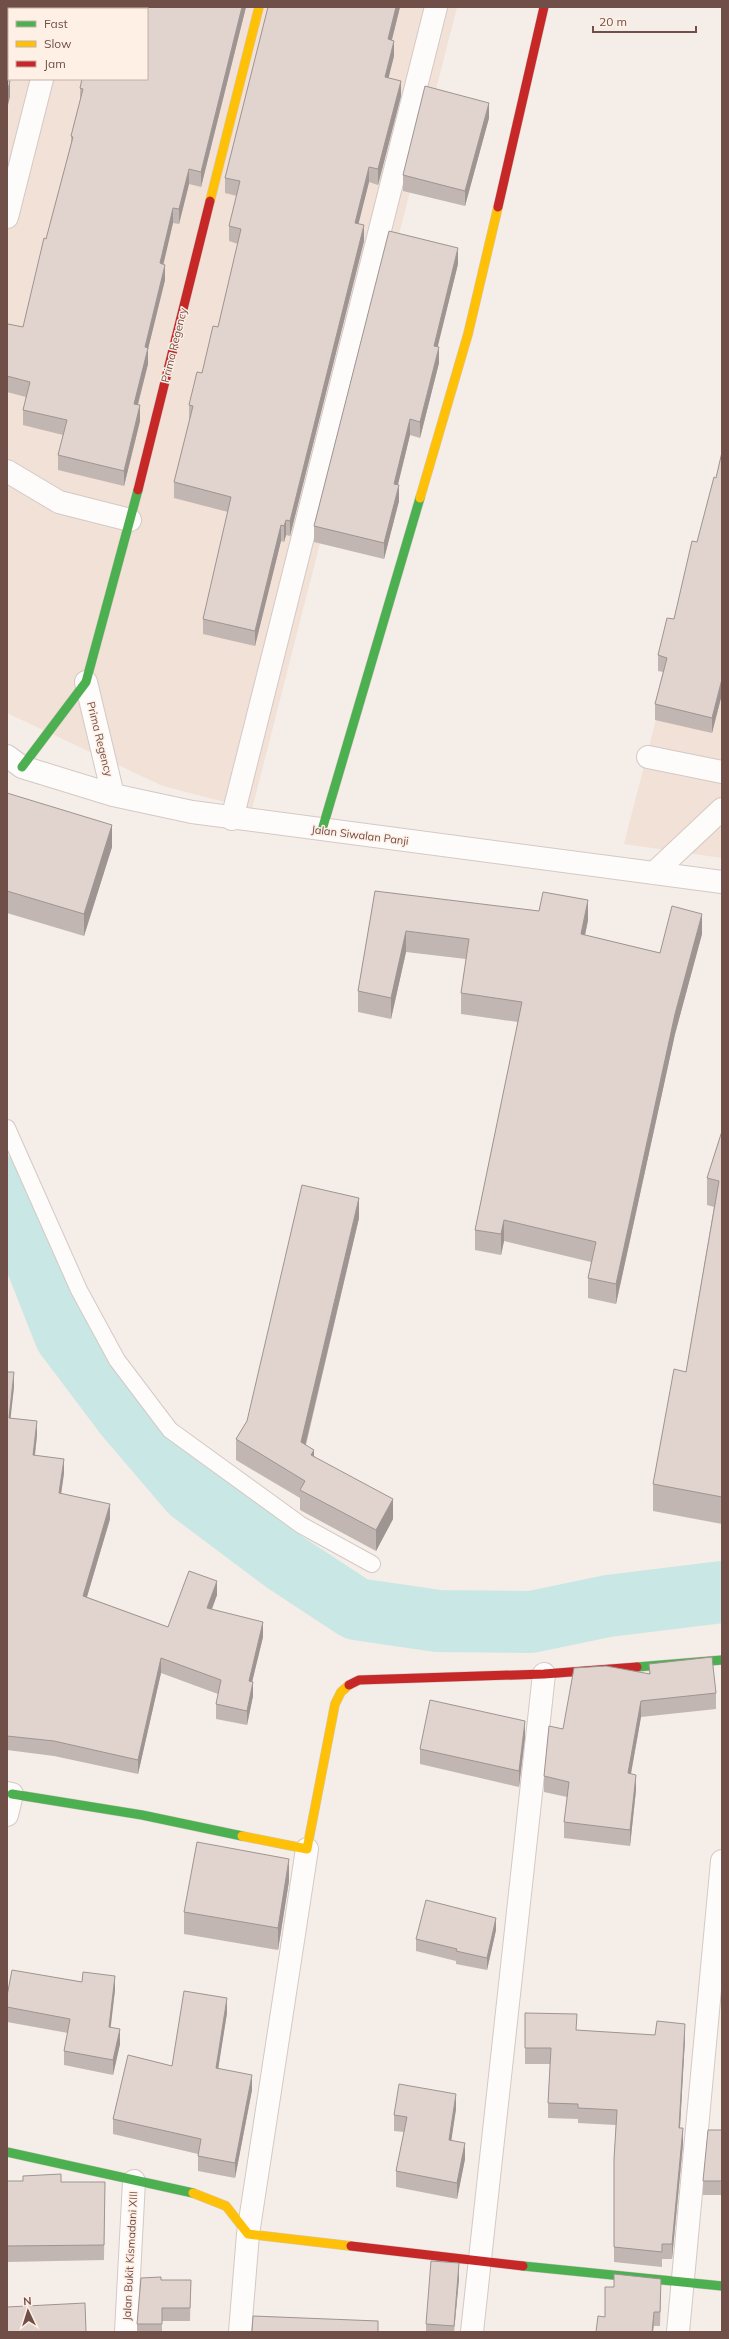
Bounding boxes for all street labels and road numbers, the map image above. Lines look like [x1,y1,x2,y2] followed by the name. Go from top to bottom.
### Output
[158,306,190,384] street label: Prima Regency
[84,700,116,778] street label: Prima Regency
[311,822,409,848] street label: Jalan Siwalan Panji
[120,2191,140,2321] street label: Jalan Bukit Kismadani XIII

